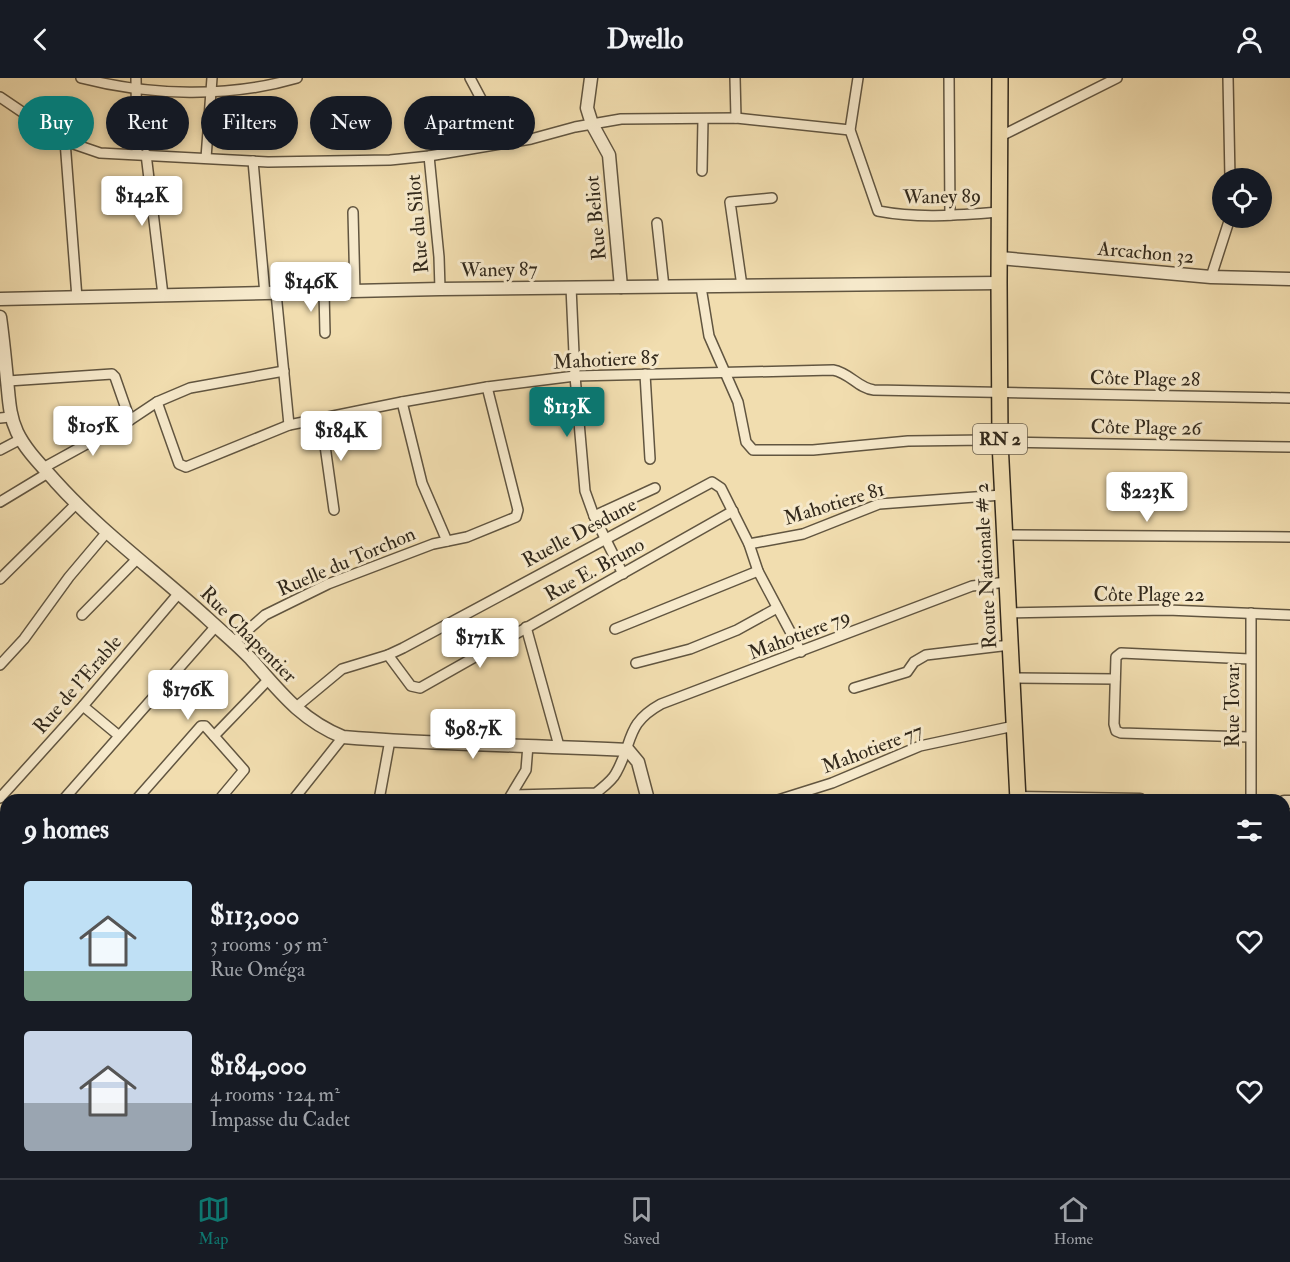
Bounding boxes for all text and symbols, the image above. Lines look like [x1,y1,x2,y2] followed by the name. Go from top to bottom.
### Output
[24,23,57,56] icon: back
[607,23,683,56] text: Dwello
[1233,23,1266,56] icon: person
[18,96,94,150] chip: Buy
[106,96,189,150] chip: Rent
[201,96,298,150] chip: Filters
[310,96,392,150] chip: New
[404,96,535,150] chip: Apartment
[1212,168,1272,228] map controls
[1212,168,1272,228] button: locate
[401,173,434,274] street label: Rue du Silot
[579,174,612,261] street label: Rue Beliot
[100,176,184,227] pin: $142K
[115,183,169,208] text: $142K
[902,183,981,210] street label: Waney 89
[1096,236,1195,269] street label: Arcachon 32
[459,256,538,283] street label: Waney 87
[269,262,353,313] pin: $146K
[284,269,338,294] text: $146K
[553,344,660,375] street label: Mahotiere 85
[1090,365,1200,392] street label: Côte Plage 28
[525,387,609,438] pin: $113K
[543,394,591,419] text: $113K
[51,406,135,457] pin: $105K
[299,411,383,462] pin: $184K
[67,413,119,438] text: $105K
[1090,414,1203,441] street label: Côte Plage 26
[315,418,367,443] text: $184K
[973,424,1027,454] road number: RN 2
[1105,472,1189,523] pin: $223K
[781,476,888,531] street label: Mahotiere 81
[1120,479,1174,504] text: $223K
[969,482,1002,650] street label: Route Nationale # 2
[518,492,641,573] street label: Ruelle Desdune
[273,521,419,602] street label: Ruelle du Torchon
[540,532,649,607] street label: Rue E. Bruno
[194,581,303,689] street label: Rue Chapentier
[1093,582,1205,607] street label: Côte Plage 22
[745,604,854,665] street label: Mahotiere 79
[438,618,522,669] pin: $171K
[456,625,504,650] text: $171K
[28,630,127,739] street label: Rue de l'Erable
[1220,664,1245,747] street label: Rue Tovar
[146,670,230,721] pin: $176K
[162,677,214,702] text: $176K
[424,709,522,760] pin: $98.7K
[444,716,502,741] text: $98.7K
[818,718,926,779] street label: Mahotiere 77
[24,814,109,846] text: 9 homes
[1233,814,1266,847] icon: filters
[210,900,299,932] text: $113,000
[72,905,144,977] icon: home
[1233,925,1266,958] icon: heart
[210,932,328,957] text: 3 rooms · 95 m²
[210,957,305,982] text: Rue Oméga
[210,1050,307,1082] text: $184,000
[72,1055,144,1127] icon: home
[1233,1075,1266,1108] icon: heart
[210,1082,340,1107] text: 4 rooms · 124 m²
[210,1107,350,1132] text: Impasse du Cadet
[197,1193,230,1249] tab: Map
[623,1193,660,1249] tab: Saved
[1054,1193,1093,1249] tab: Home

